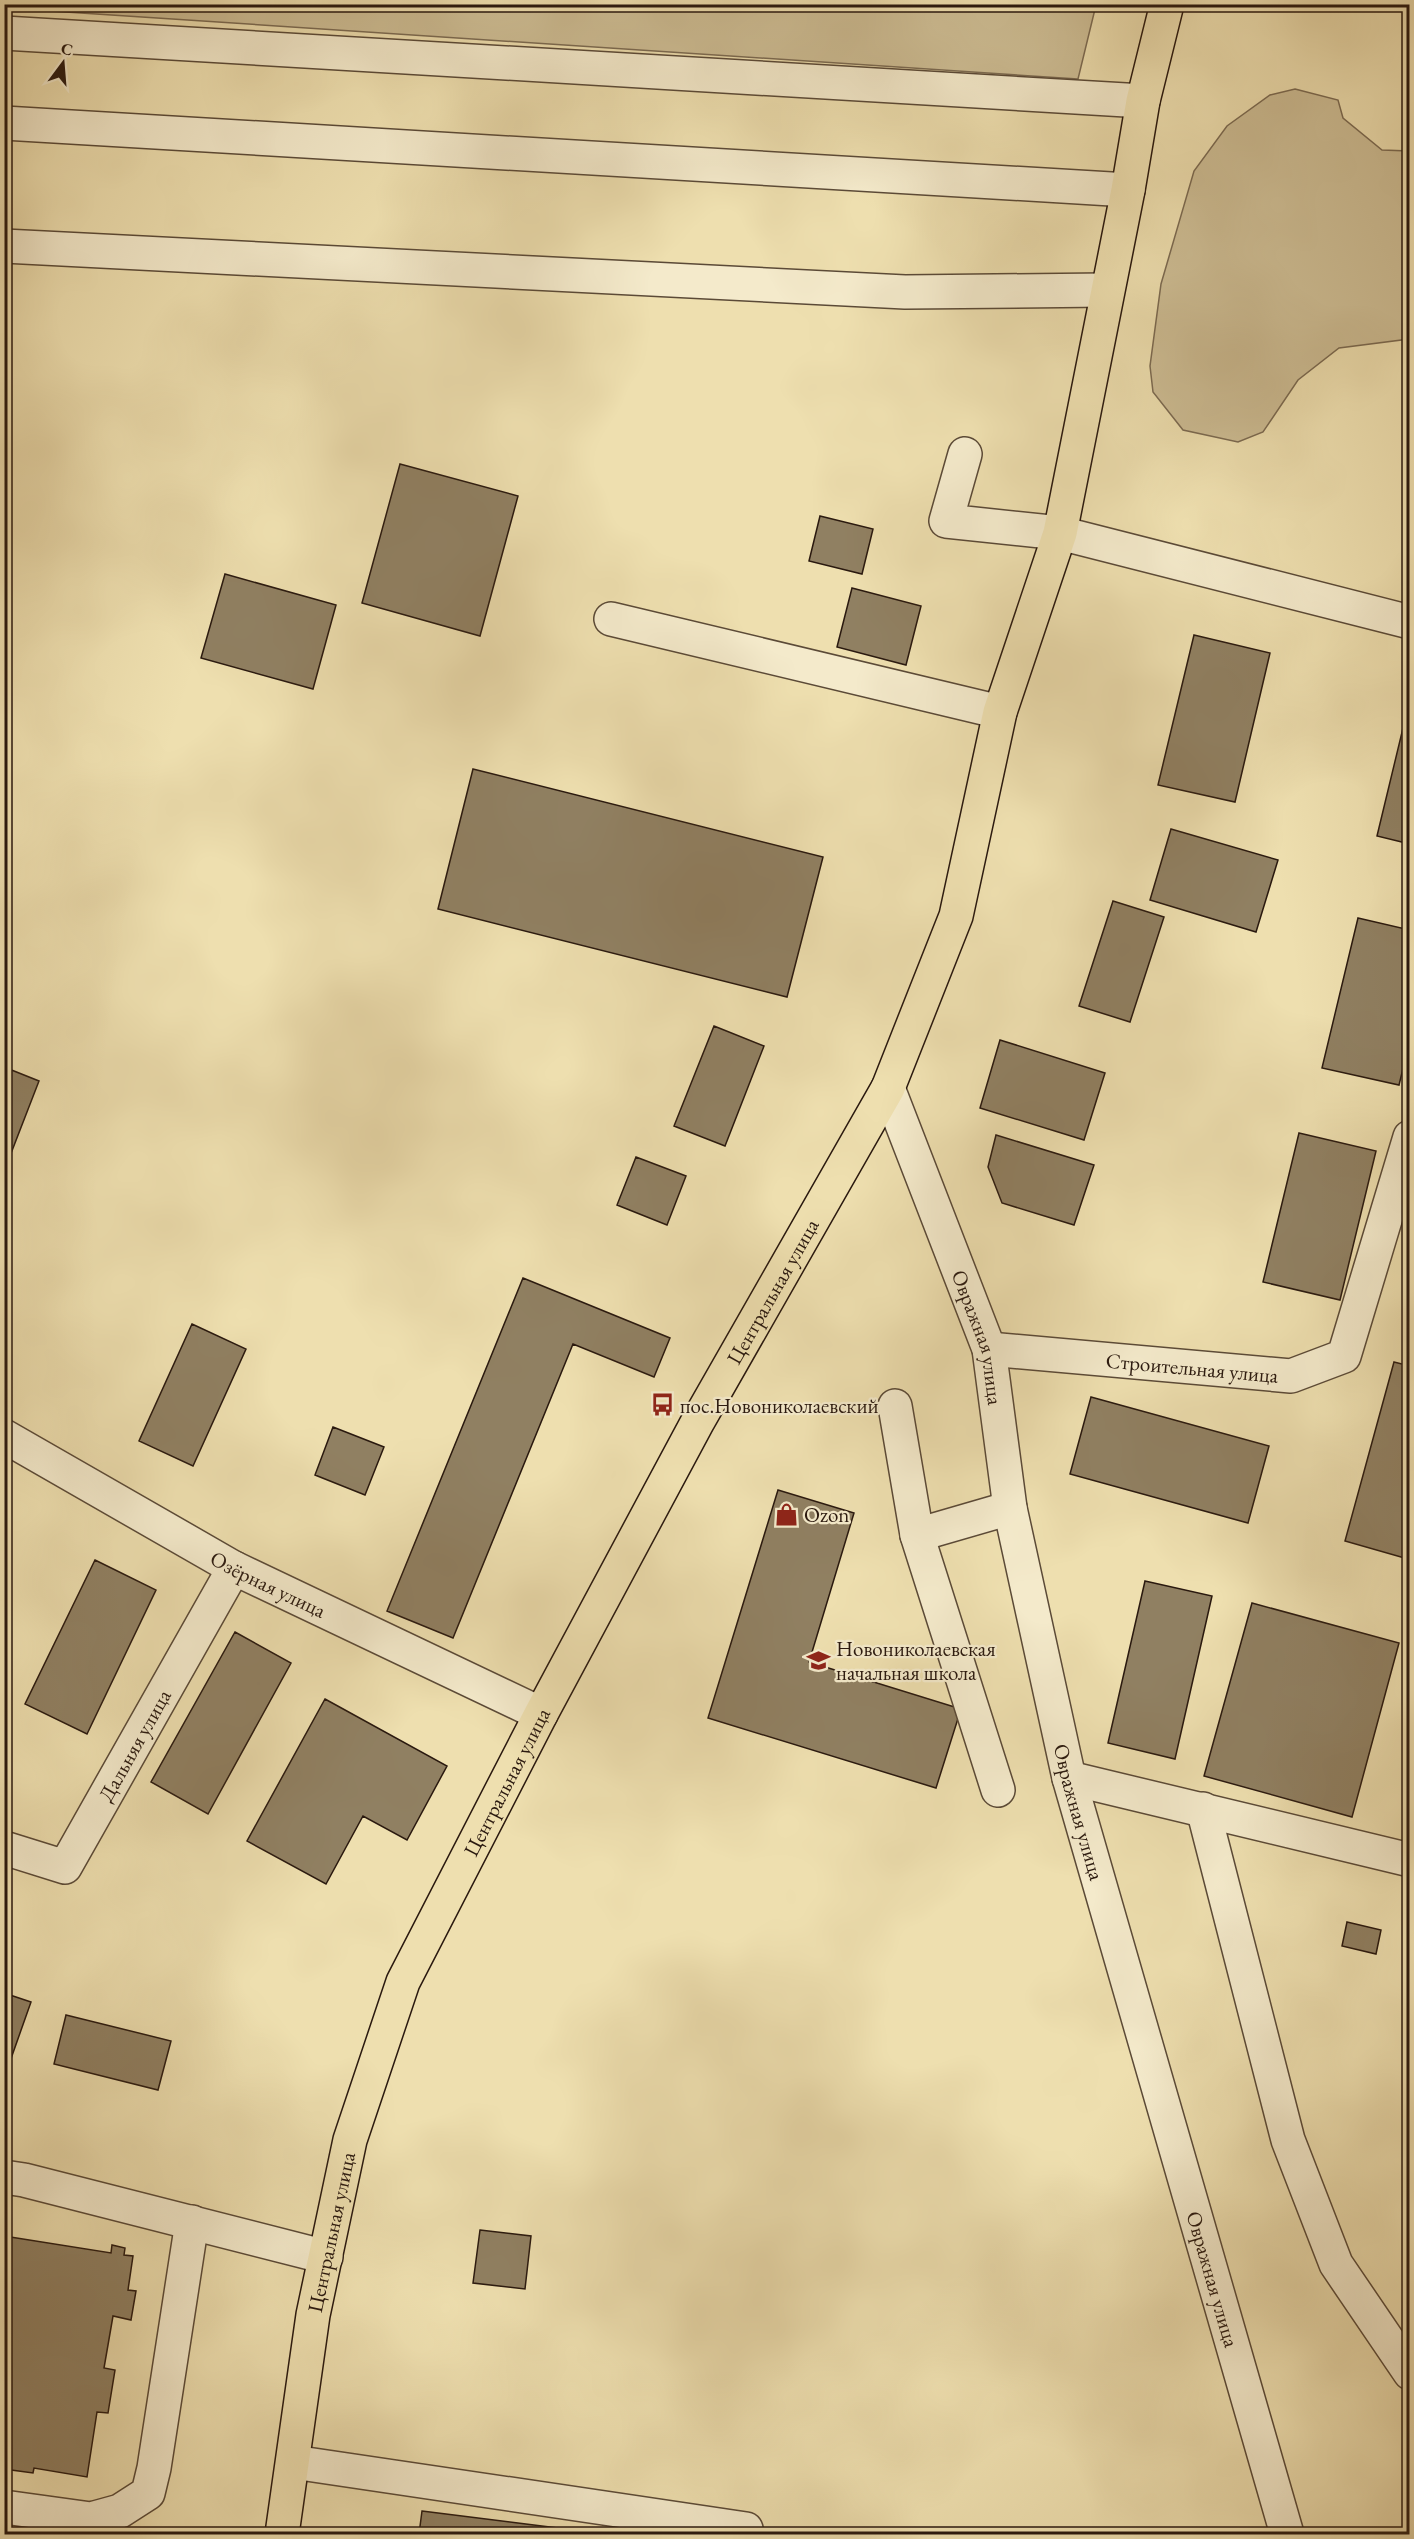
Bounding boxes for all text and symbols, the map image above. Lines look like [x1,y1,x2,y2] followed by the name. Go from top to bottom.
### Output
[33,33,93,93] north arrow
[59,37,75,61] text: С
[720,1213,825,1369] street label: Центральная улица
[946,1266,1010,1407] street label: Овражная улица
[1105,1346,1280,1388] street label: Строительная улица
[649,1392,675,1418] bus stop icon: пос.Новониколаевский
[680,1392,879,1419] place label: пос.Новониколаевский
[773,1501,799,1527] shop icon: Ozon
[804,1501,849,1528] place label: Ozon
[206,1544,331,1624] street label: Озёрная улица
[836,1635,996,1686] place label: Новониколаевская начальная школа
[805,1647,831,1673] school or university icon: Новониколаевская начальная школа
[92,1684,177,1806] street label: Дальняя улица
[457,1702,556,1860] street label: Центральная улица
[1048,1741,1111,1884] street label: Овражная улица
[300,2149,361,2315] street label: Центральная улица
[1181,2208,1246,2351] street label: Овражная улица

